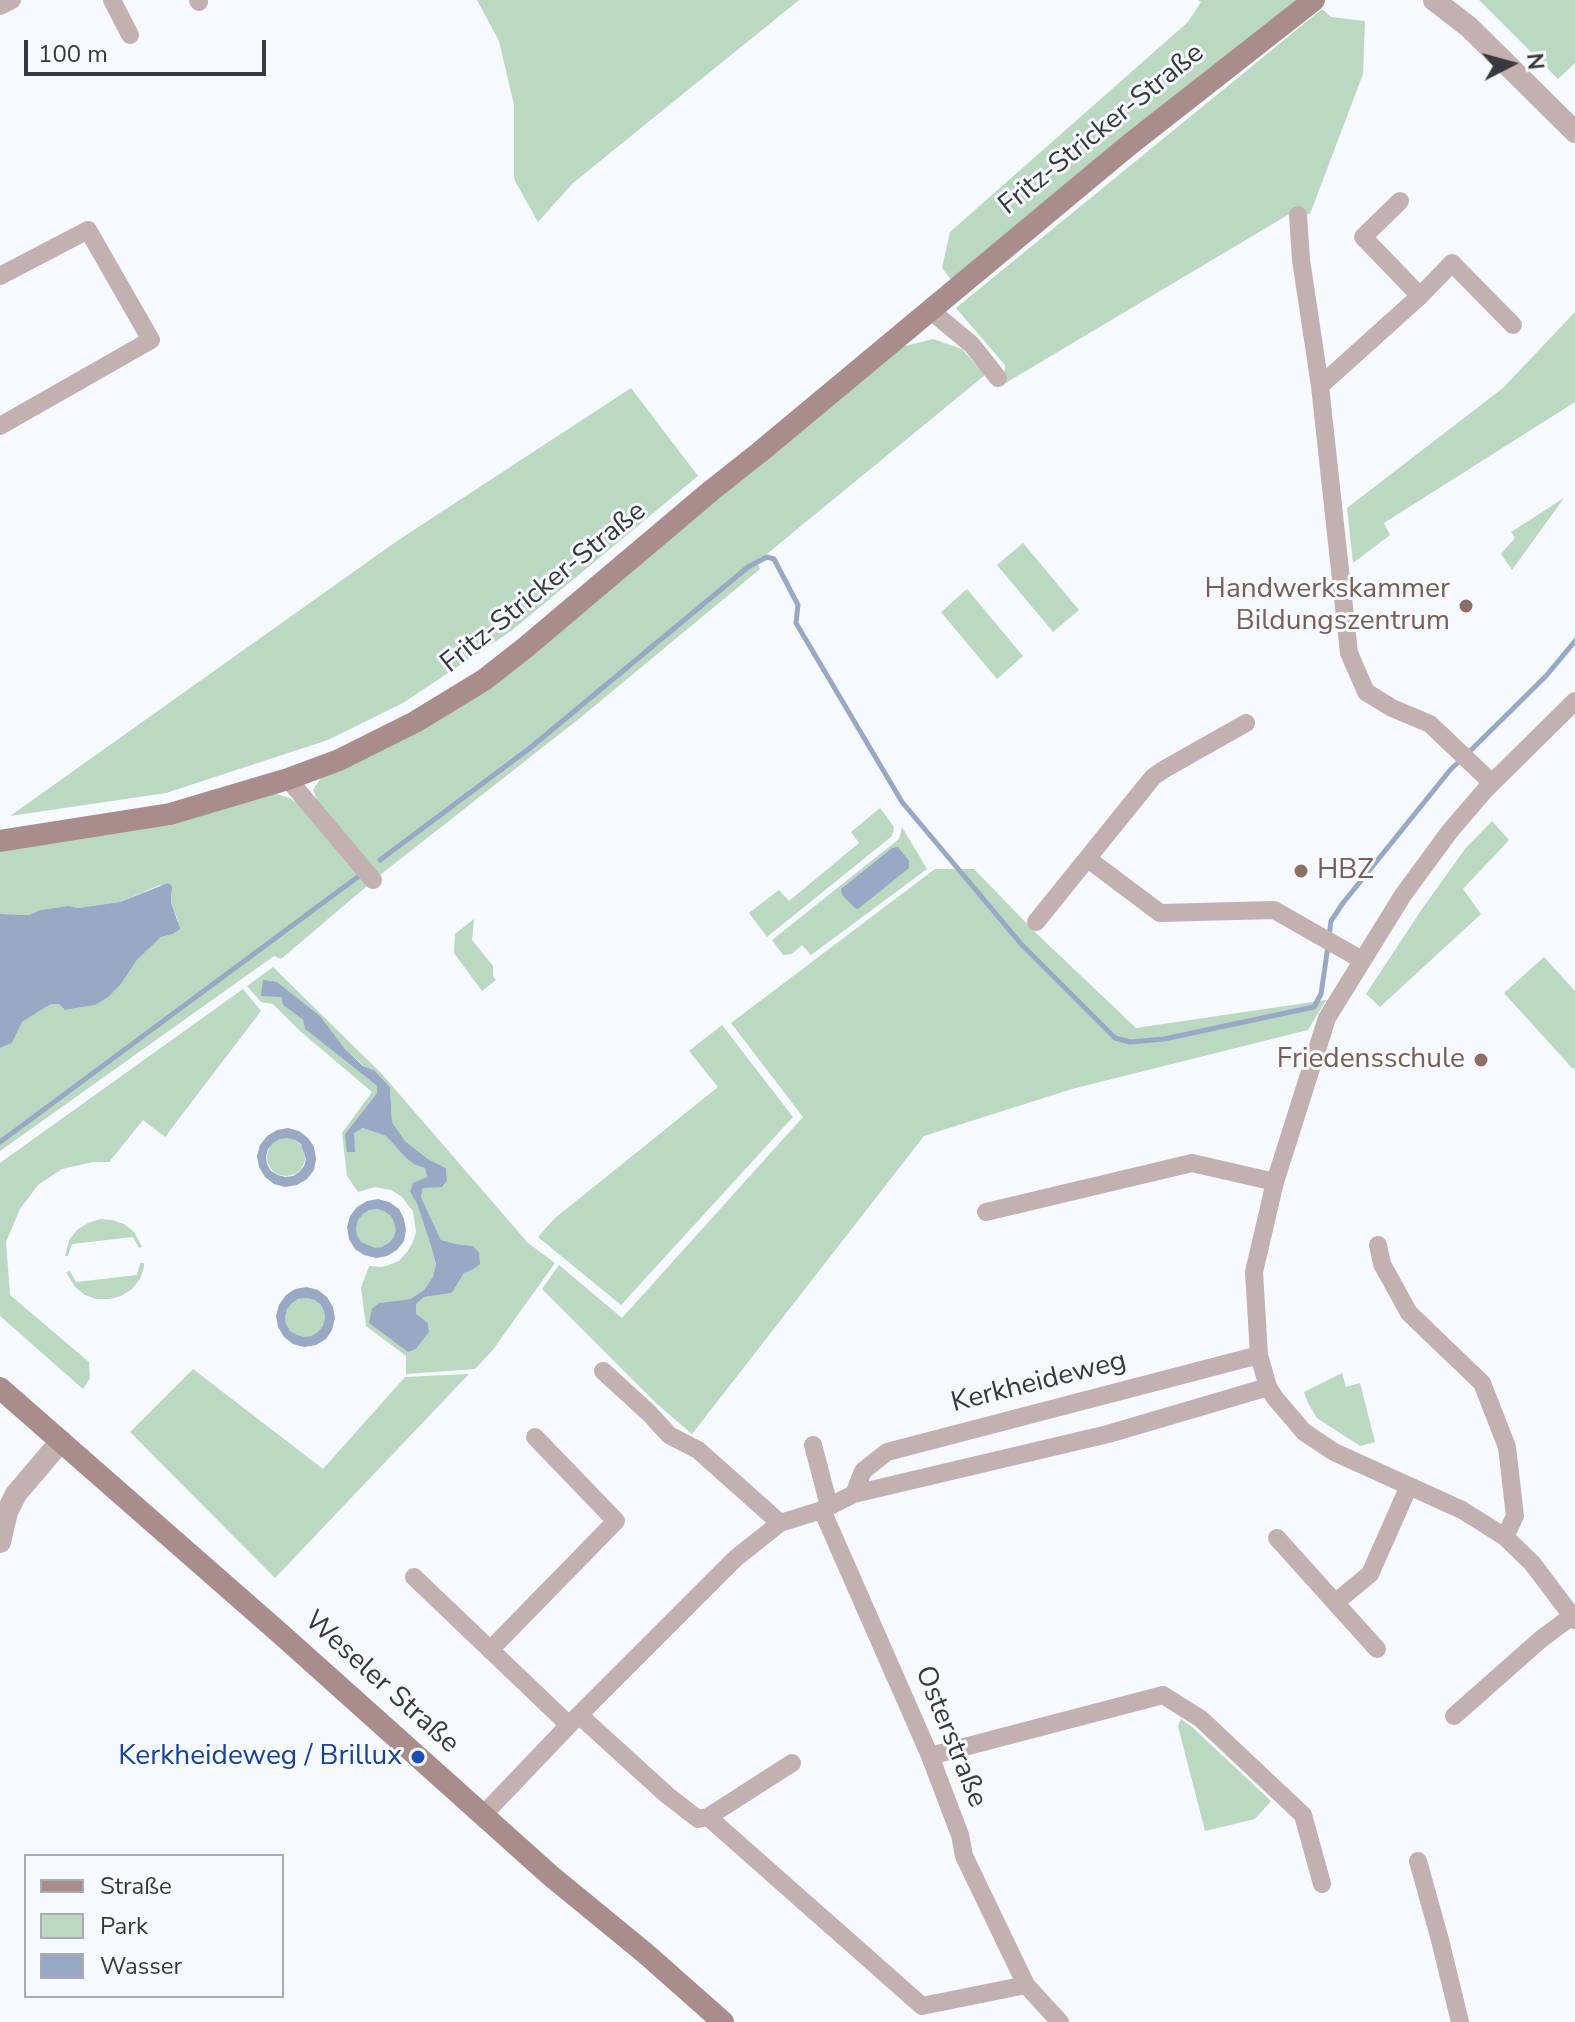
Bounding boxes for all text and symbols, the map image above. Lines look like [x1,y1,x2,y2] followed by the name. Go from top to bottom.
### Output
[28,24,270,74] scale bar
[1471,24,1551,104] north arrow
[993,37,1211,223] street label: Fritz-Stricker-Straße
[38,38,108,70] text: 100 m
[1519,52,1551,71] text: N
[435,495,653,681] street label: Fritz-Stricker-Straße
[1205,573,1450,639] place label: Handwerkskammer Bildungszentrum
[1457,597,1475,615] marker: Handwerkskammer Bildungszentrum
[1317,854,1374,888] place label: HBZ
[1292,862,1310,880] marker: HBZ
[1277,1043,1465,1077] place label: Friedensschule
[1472,1051,1490,1069] marker: Friedensschule
[948,1345,1130,1421] street label: Kerkheideweg
[297,1605,465,1761] street label: Weseler Straße
[906,1662,994,1812] street label: Osterstraße
[118,1740,402,1774] place label: Kerkheideweg / Brillux
[409,1748,427,1766] marker: Kerkheideweg / Brillux
[24,1854,284,1998] legend
[100,1870,172,1902] text: Straße
[100,1910,148,1942] text: Park
[100,1950,182,1982] text: Wasser

